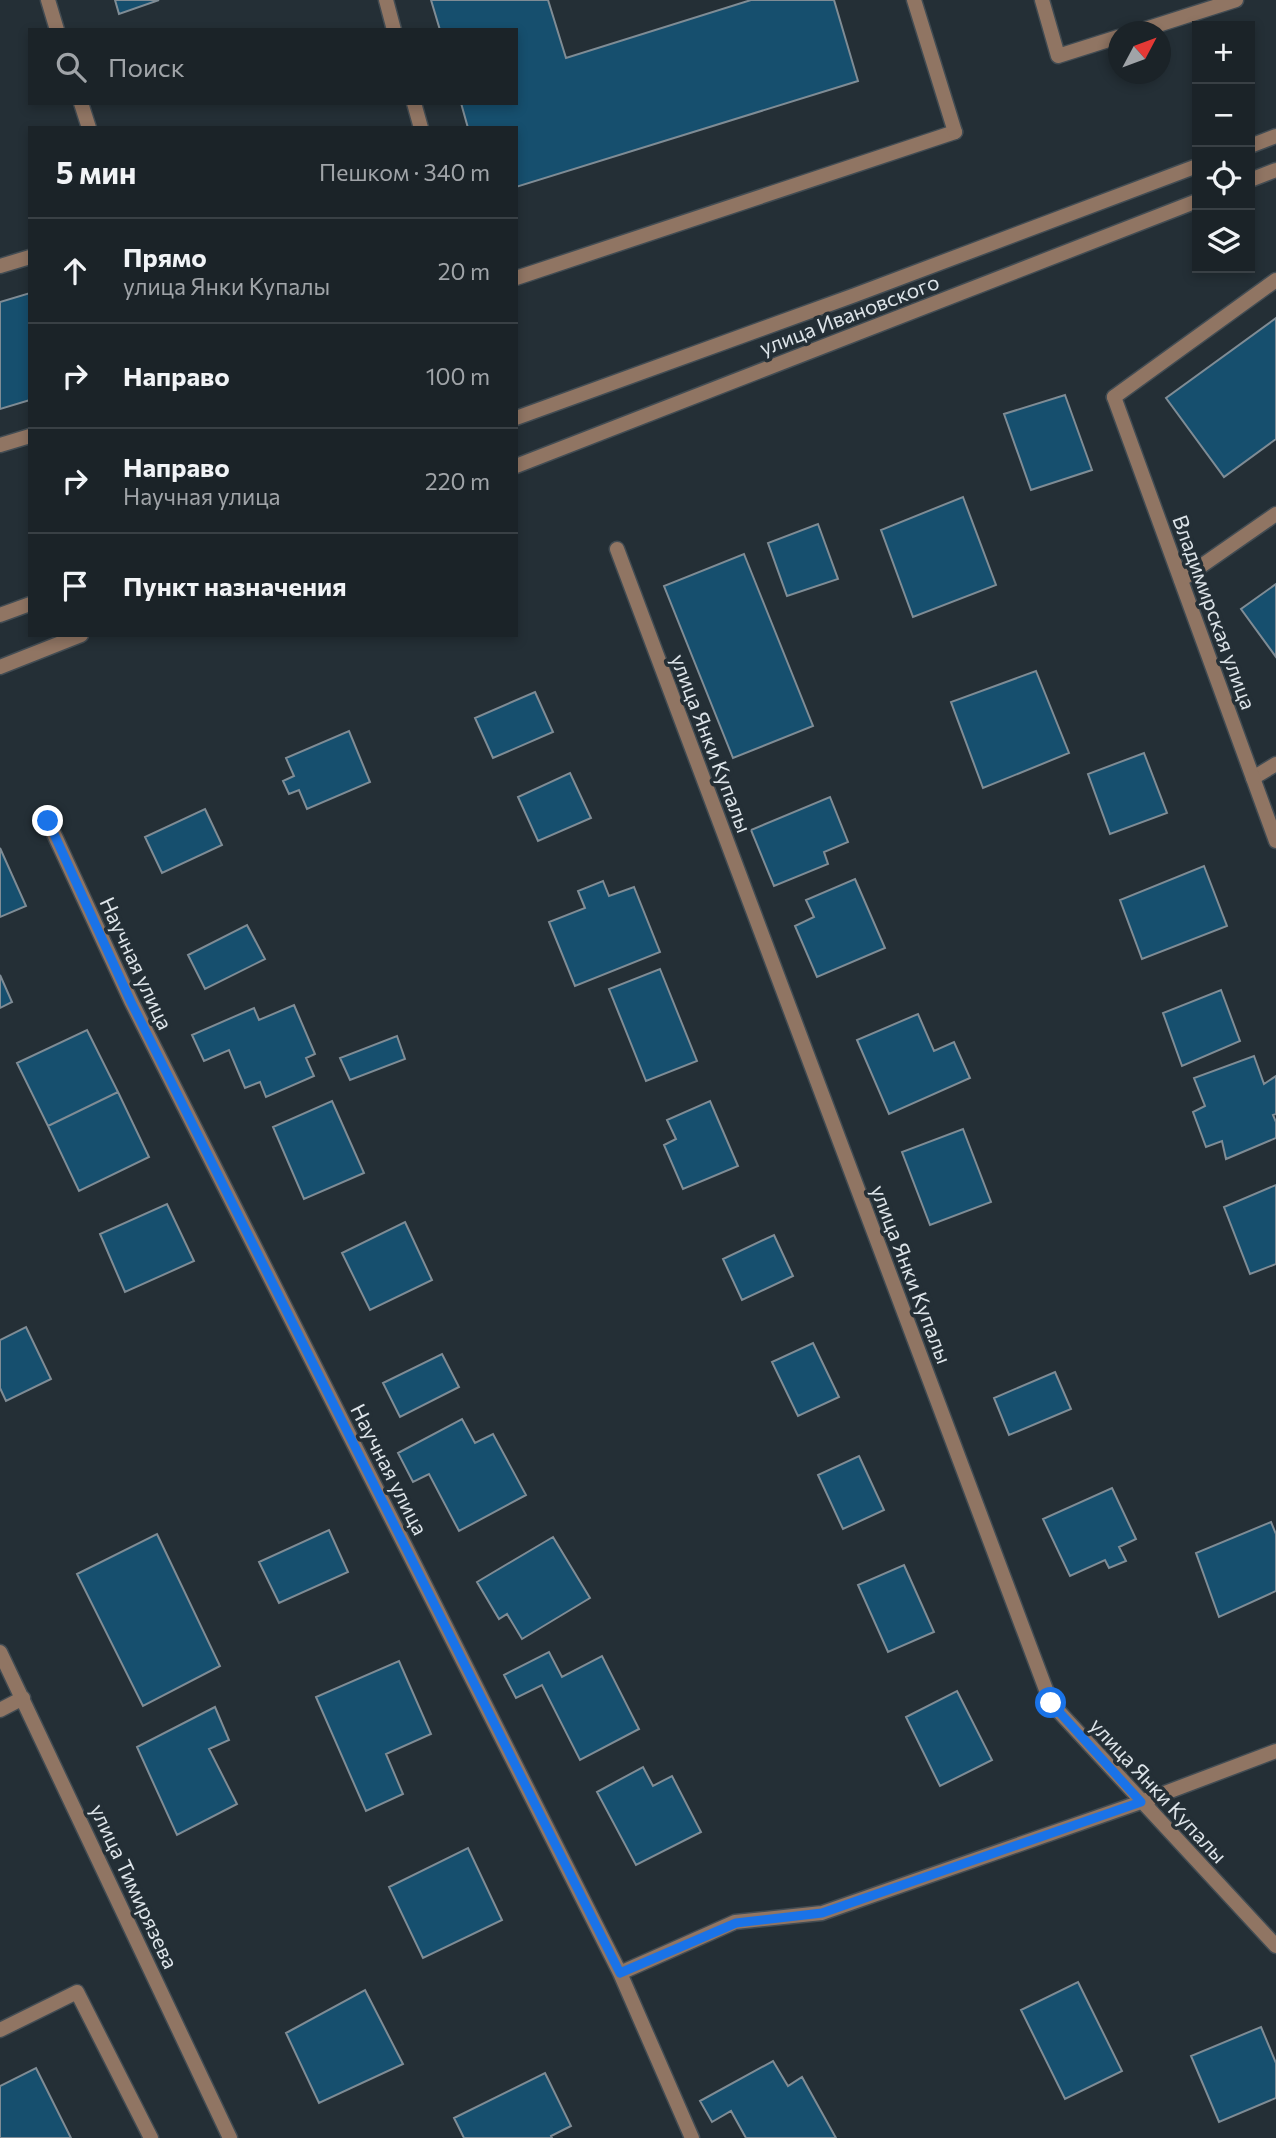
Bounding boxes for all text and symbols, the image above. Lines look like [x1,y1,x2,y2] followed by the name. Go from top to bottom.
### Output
[1108,21,1171,84] north arrow
[1192,21,1255,273] map controls
[1192,21,1255,84] button: +
[28,28,518,105] search box
[52,48,90,86] icon: search
[108,51,185,82] text: Поиск
[1192,84,1255,147] button: −
[1192,147,1255,210] button: locate
[56,153,136,190] text: 5 мин
[319,158,490,186] text: Пешком · 340 m
[1192,210,1255,273] button: layers
[123,241,207,272] text: Прямо
[56,252,94,290] icon: ahead
[438,257,490,285] text: 20 m
[756,268,942,360] street label: улица Ивановского
[123,272,330,300] text: улица Янки Купалы
[56,357,94,395] icon: right
[123,360,230,391] text: Направо
[426,362,490,390] text: 100 m
[123,451,230,482] text: Направо
[56,462,94,500] icon: right
[425,467,490,495] text: 220 m
[123,482,280,510] text: Научная улица
[1168,511,1262,713] street label: Владимирская улица
[56,567,94,605] icon: arrive
[123,570,347,601] text: Пункт назначения
[666,650,758,836] street label: улица Янки Купалы
[32,805,63,836] route end
[95,893,179,1033] street label: Научная улица
[866,1181,958,1367] street label: улица Янки Купалы
[346,1399,434,1539] street label: Научная улица
[1035,1687,1066,1718] route start
[1085,1712,1233,1868] street label: улица Янки Купалы
[86,1800,184,1972] street label: улица Тимирязева

